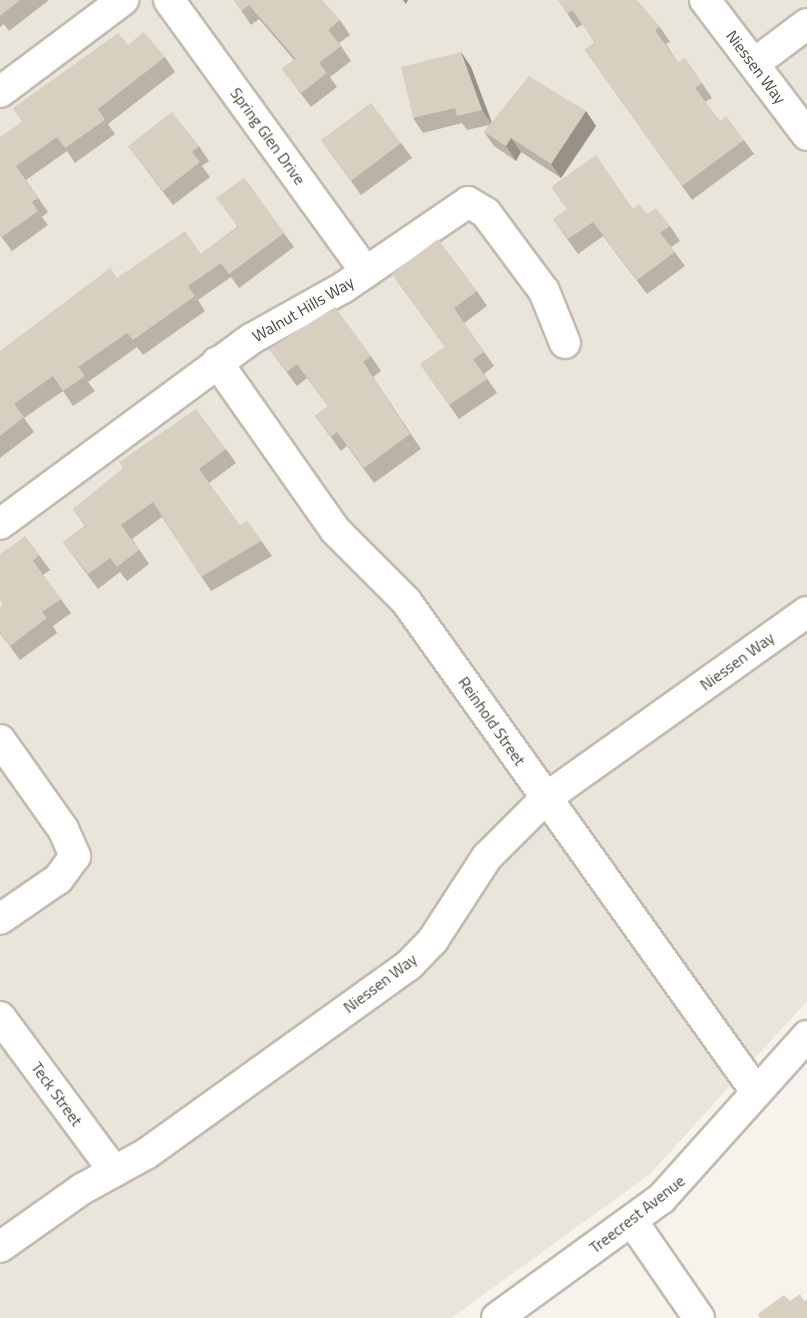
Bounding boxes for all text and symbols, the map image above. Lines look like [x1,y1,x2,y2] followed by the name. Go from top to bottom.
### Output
[722,26,790,108] street label: Niessen Way
[226,84,310,188] street label: Spring Glen Drive
[249,272,357,346] street label: Walnut Hills Way
[696,628,778,694] street label: Niessen Way
[454,673,530,769] street label: Reinhold Street
[339,949,421,1017] street label: Niessen Way
[27,1058,87,1130] street label: Teck Street
[586,1171,688,1257] street label: Treecrest Avenue

